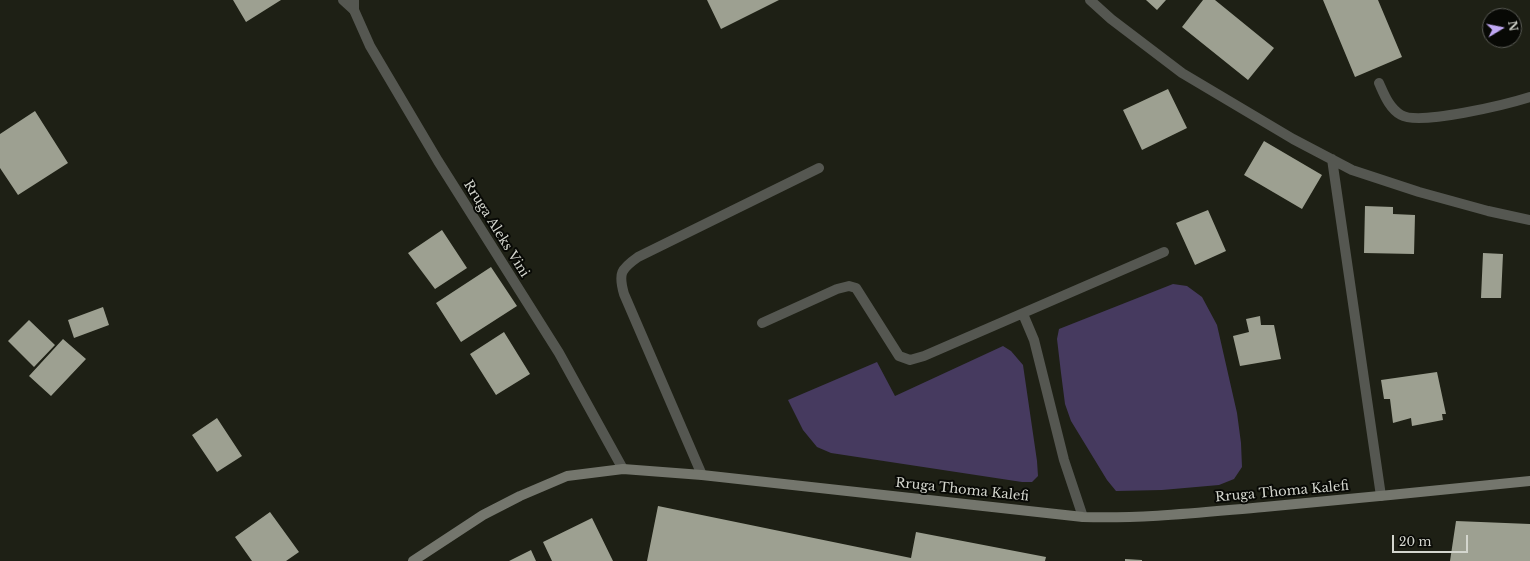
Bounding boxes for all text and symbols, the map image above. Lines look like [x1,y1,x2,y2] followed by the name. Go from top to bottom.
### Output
[1482,8,1522,48] north arrow
[1505,20,1521,32] text: N
[460,178,532,280] street label: Rruga Aleks Vini
[894,475,1030,505] street label: Rruga Thoma Kalefi
[1215,478,1349,506] street label: Rruga Thoma Kalefi
[1394,527,1470,553] scale bar
[1399,534,1431,549] text: 20 m

